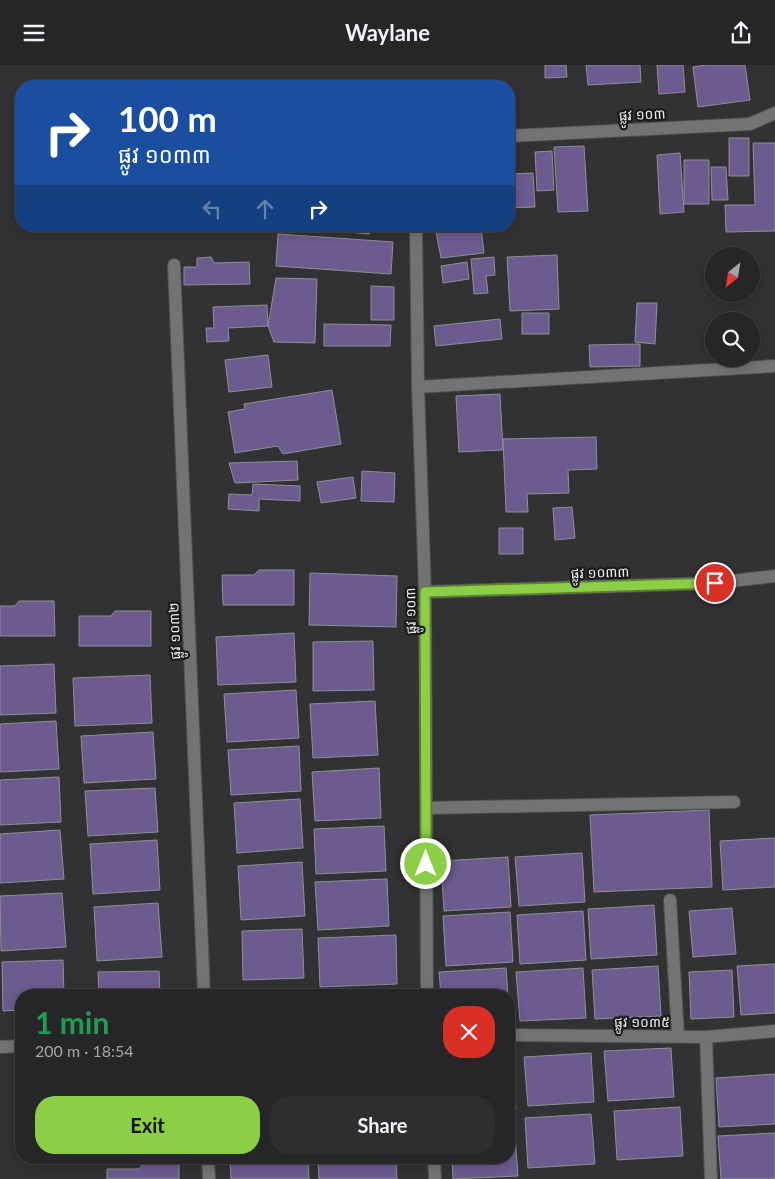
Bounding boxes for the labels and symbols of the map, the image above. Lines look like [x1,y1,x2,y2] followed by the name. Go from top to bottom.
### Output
[618,104,666,128] street label: ផ្លូវ ១០៣
[705,247,760,303] north arrow
[570,562,630,586] street label: ផ្លូវ ១០៣៣
[694,562,736,604] pin
[401,587,423,635] street label: ផ្លូវ ១០៣
[165,602,188,660] street label: ផ្លូវ ១០៣២
[399,837,451,889] position arrow
[614,1013,670,1034] street label: ផ្លូវ ១០៣៥

